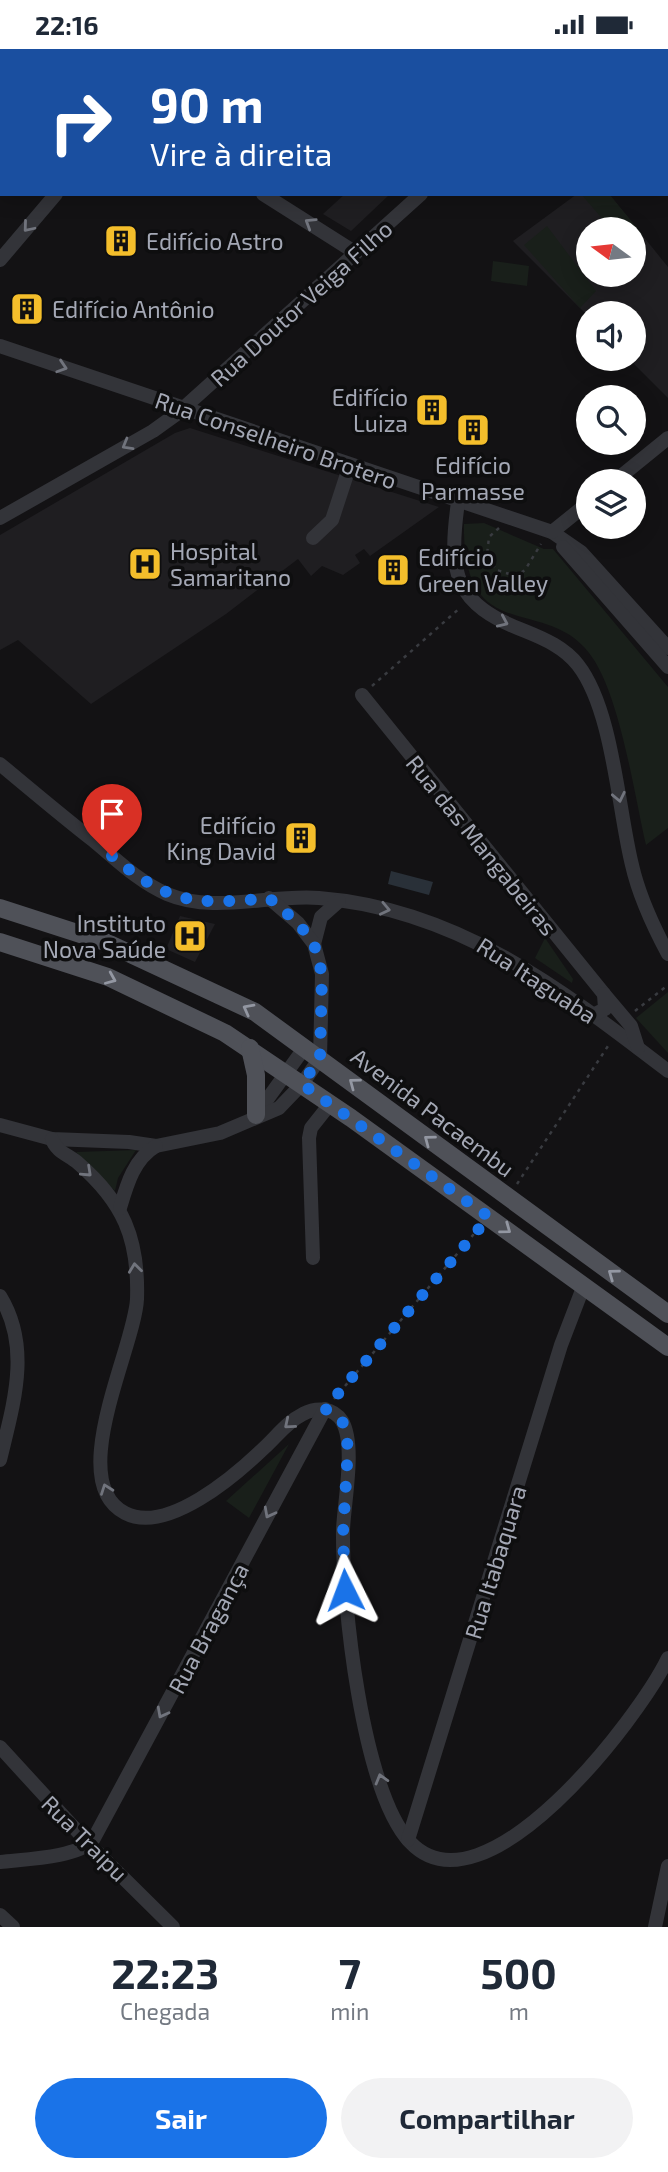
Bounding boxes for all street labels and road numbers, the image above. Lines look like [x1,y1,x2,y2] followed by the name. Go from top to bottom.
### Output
[204,214,398,392] street label: Rua Doutor Veiga Filho
[152,386,400,494] street label: Rua Conselheiro Brotero
[401,749,563,941] street label: Rua das Mangabeiras
[472,931,602,1029] street label: Rua Itaguaba
[346,1042,520,1182] street label: Avenida Pacaembu
[458,1482,532,1642] street label: Rua Itabaquara
[162,1558,255,1699] street label: Rua Bragança
[36,1789,134,1887] street label: Rua Traipu

